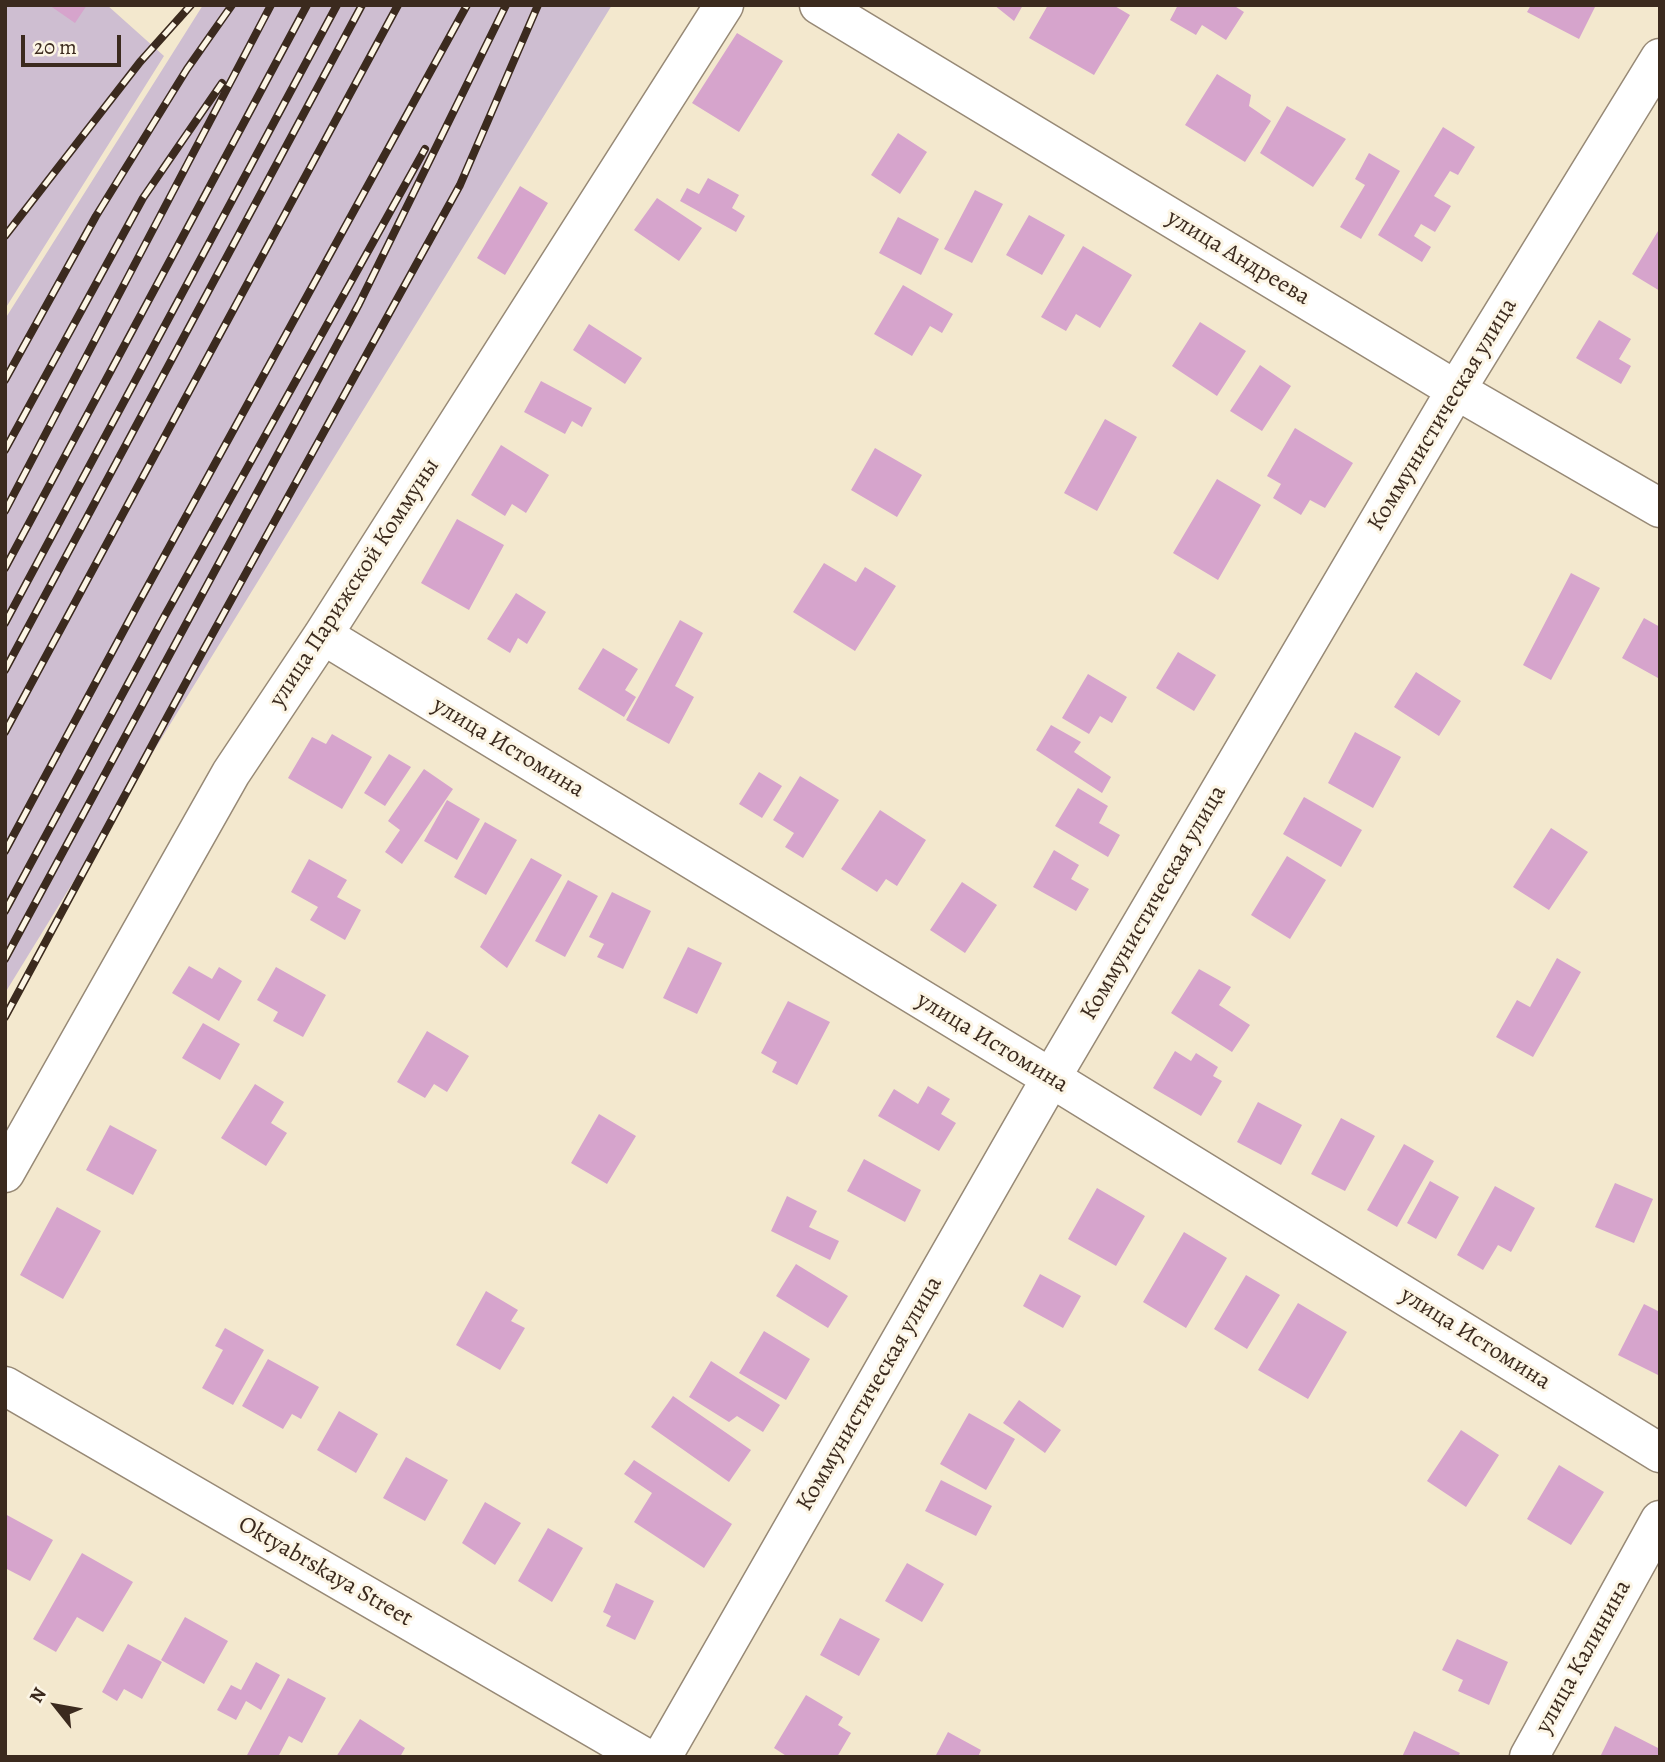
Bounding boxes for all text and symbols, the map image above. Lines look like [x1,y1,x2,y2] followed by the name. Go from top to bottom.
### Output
[24,21,124,65] scale bar
[34,33,77,61] text: 20 m
[1161,204,1315,312] street label: улица Андреева
[1362,293,1524,537] street label: Коммунистическая улица
[264,453,446,713] street label: улица Парижской Коммуны
[427,691,589,805] street label: улица Истомина
[1075,780,1233,1026] street label: Коммунистическая улица
[911,986,1073,1100] street label: улица Истомина
[791,1271,949,1517] street label: Коммунистическая улица
[1394,1281,1556,1397] street label: улица Истомина
[233,1510,417,1634] street label: Oktyabrskaya Street
[1530,1575,1638,1739] street label: улица Калинина
[21,1671,91,1741] north arrow
[23,1683,53,1708] text: N

